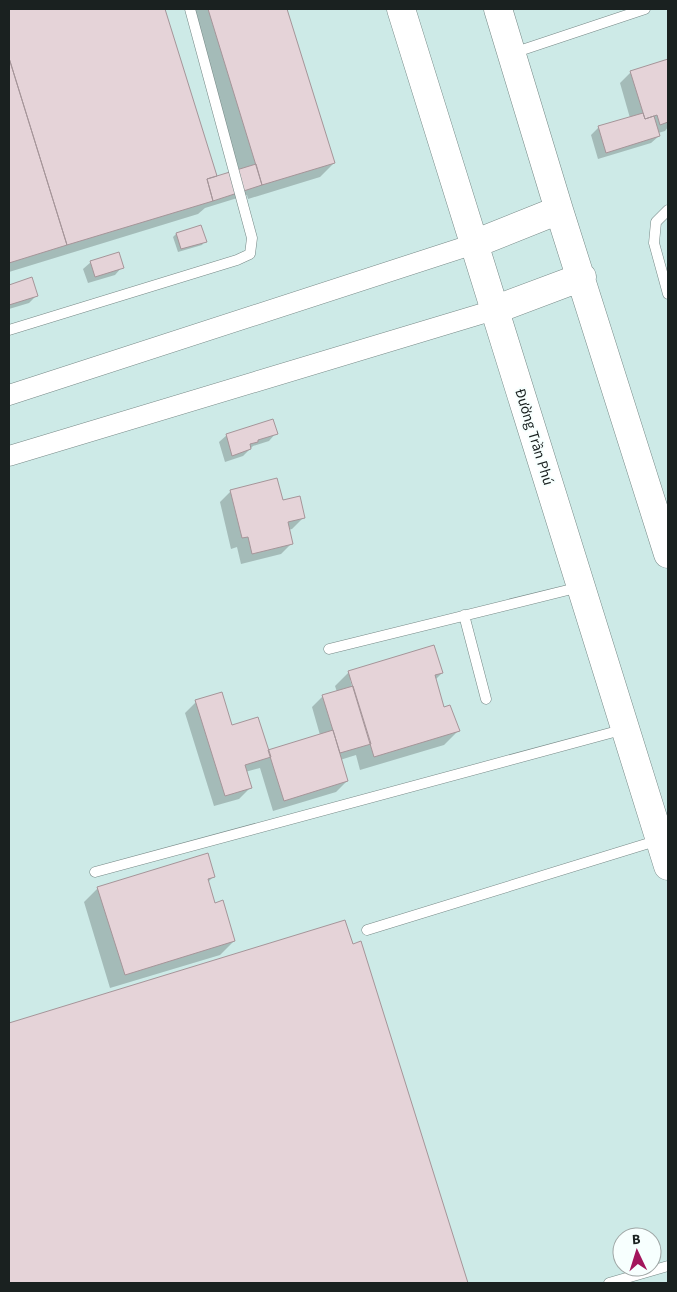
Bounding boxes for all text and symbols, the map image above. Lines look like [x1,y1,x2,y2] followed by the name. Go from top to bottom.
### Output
[509,386,559,488] street label: Đường Trần Phú
[612,1227,662,1277] north arrow
[631,1230,642,1250] text: B

